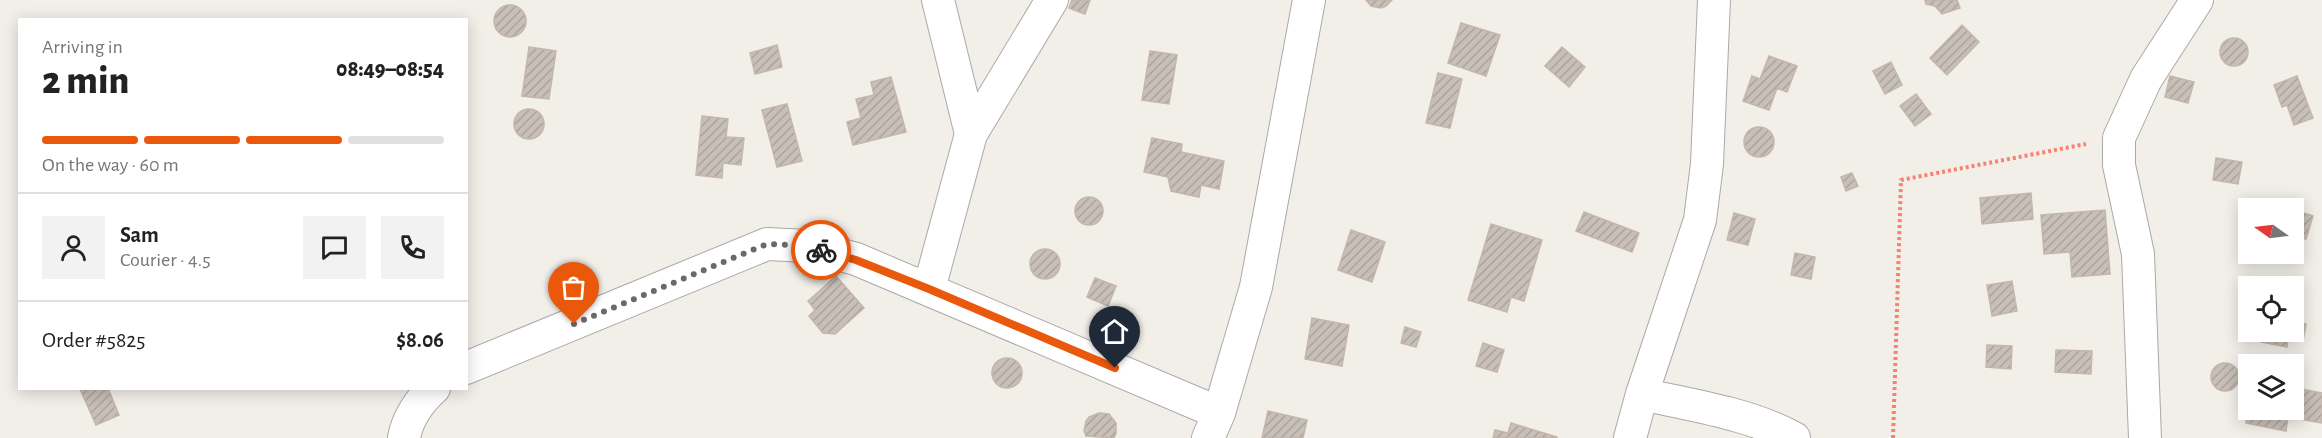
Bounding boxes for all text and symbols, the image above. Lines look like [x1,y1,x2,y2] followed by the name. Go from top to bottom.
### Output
[42,37,123,57] text: Arriving in
[336,58,444,80] text: 08:49–08:54
[42,62,129,101] text: 2 min
[42,155,179,175] text: On the way · 60 m
[2238,198,2304,264] north arrow
[2238,198,2304,420] map controls
[42,216,105,279] button: person
[303,216,366,279] button: chat
[381,216,444,279] button: phone
[791,220,851,280] courier
[120,224,159,246] text: Sam
[805,234,838,267] icon: bike
[120,250,211,270] text: Courier · 4.5
[548,262,599,324] pin
[557,271,590,304] icon: bag
[2238,276,2304,342] button: locate
[1089,306,1140,368] pin
[1098,315,1131,348] icon: home
[42,329,146,351] text: Order #5825
[396,329,444,351] text: $8.06
[2238,354,2304,420] button: layers

